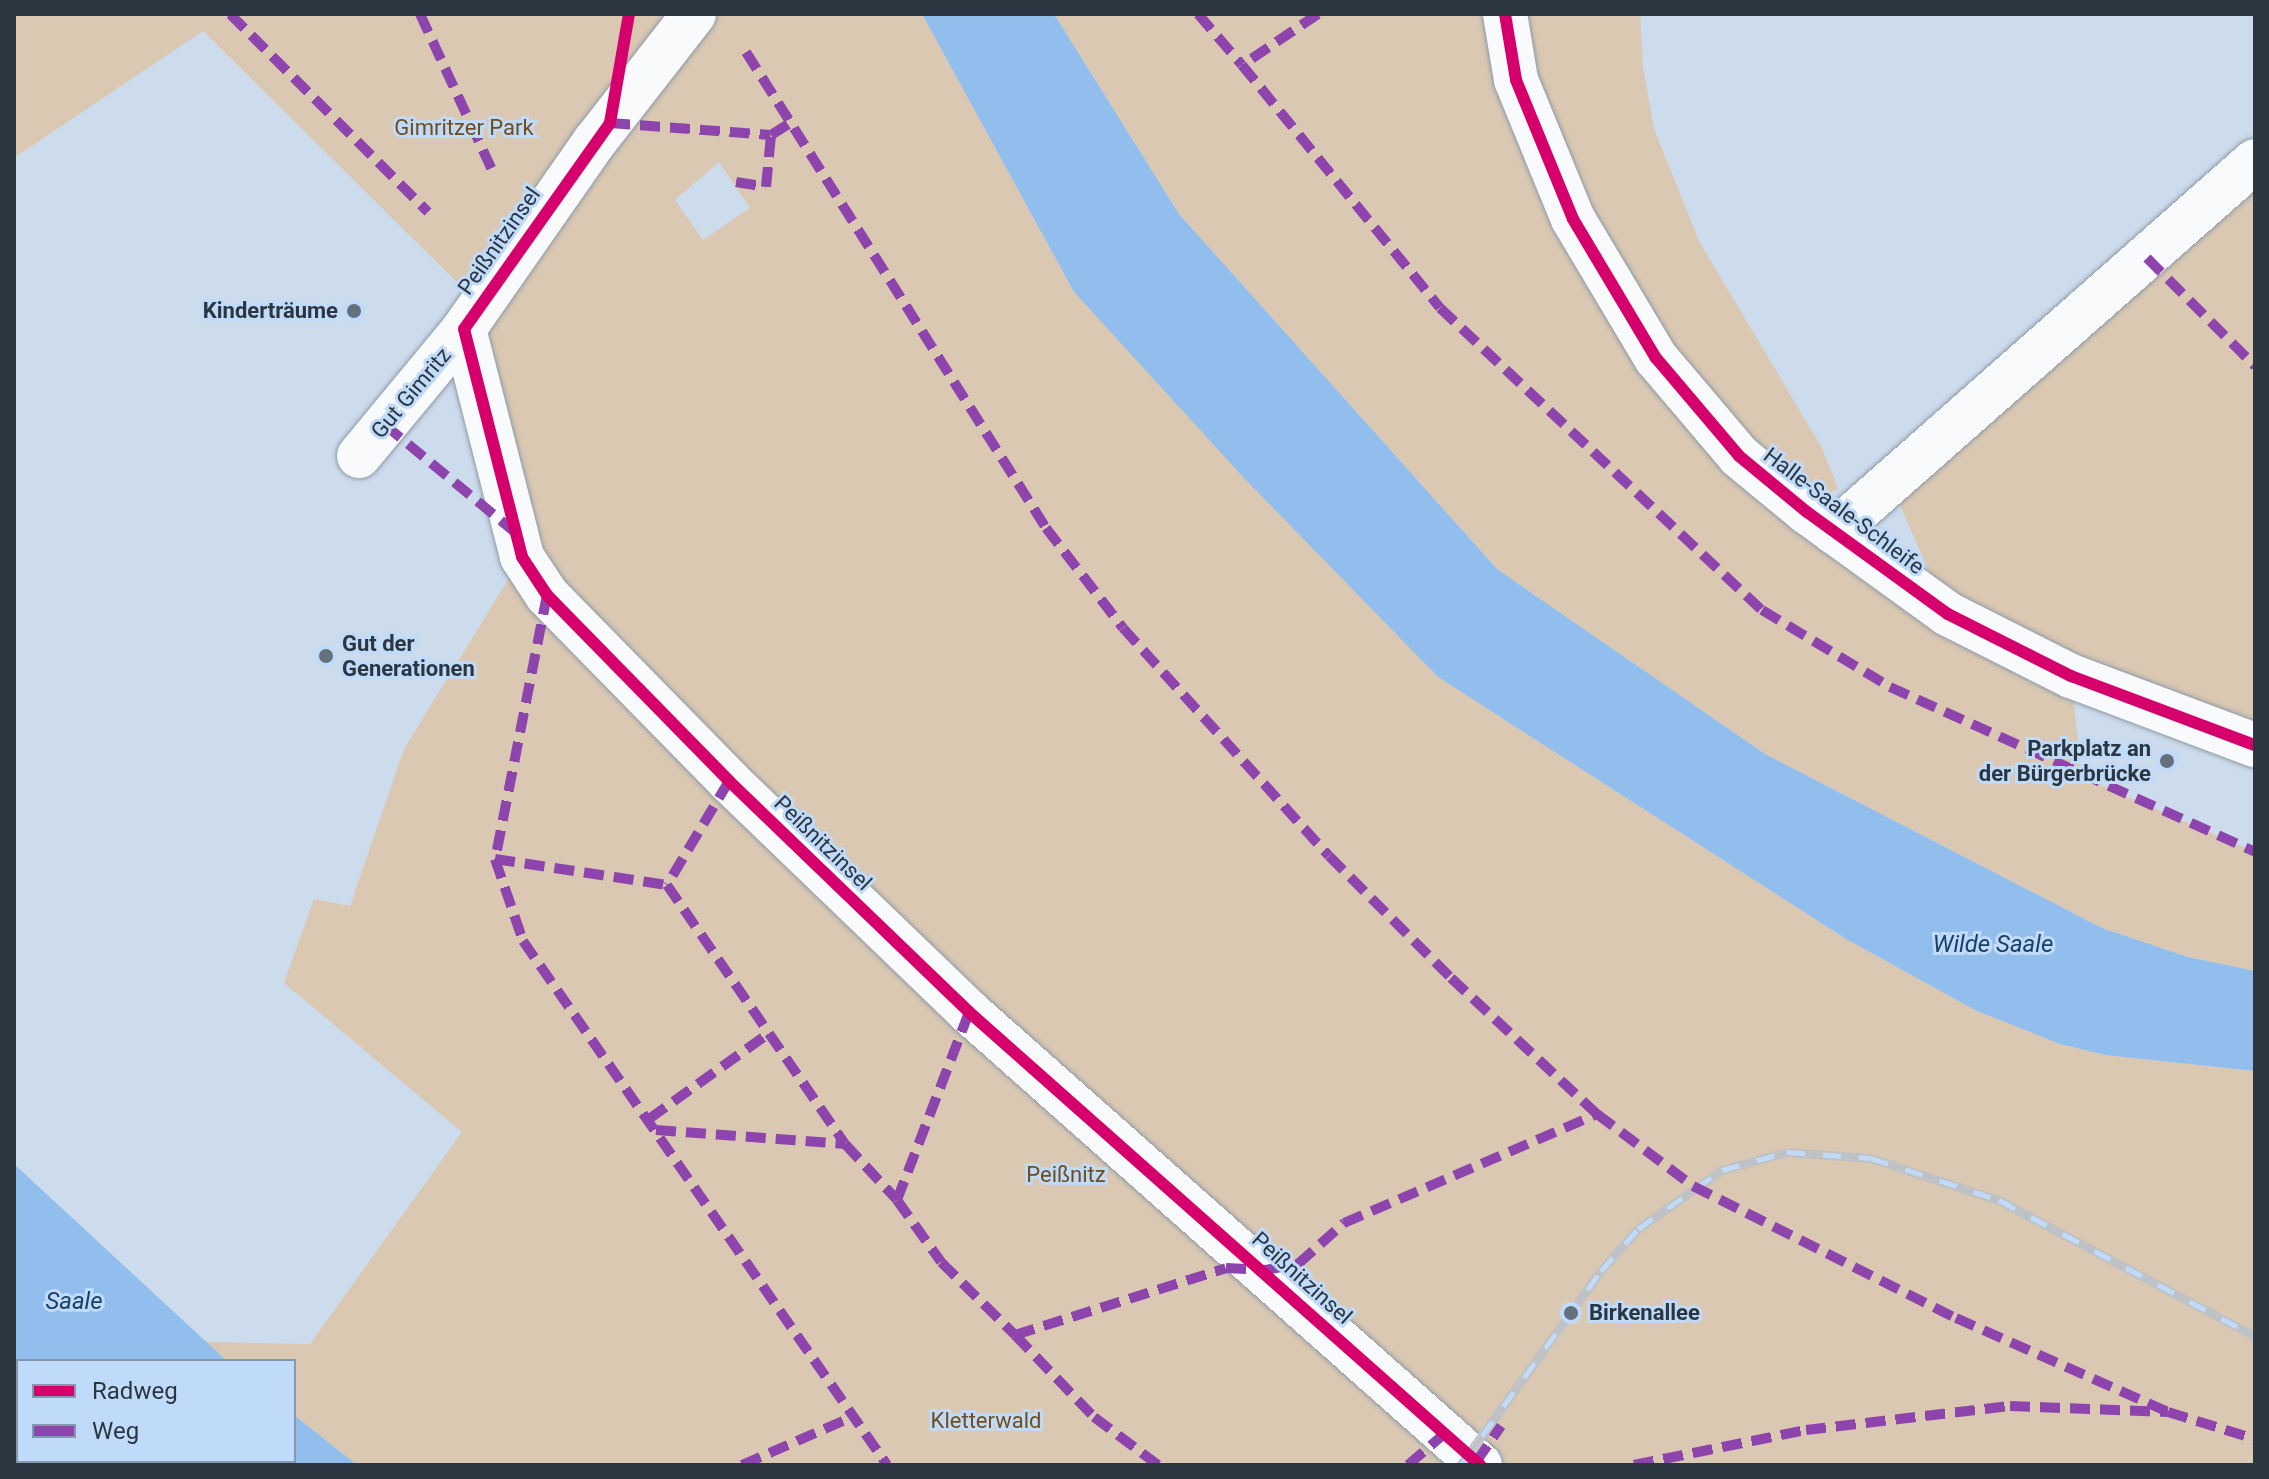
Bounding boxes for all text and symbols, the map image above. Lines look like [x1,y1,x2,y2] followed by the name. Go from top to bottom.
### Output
[394,115,534,141] park label: Gimritzer Park
[452,182,546,300] street label: Peißnitzinsel
[203,298,338,324] place label: Kinderträume
[345,302,363,320] marker: Kinderträume
[365,342,457,444] street label: Gut Gimritz
[1758,442,1930,580] street label: Halle-Saale-Schleife
[342,630,475,682] place label: Gut der Generationen
[317,647,335,665] marker: Gut der Generationen
[1979,735,2151,786] place label: Parkplatz an der Bürgerbrücke
[2158,752,2176,770] marker: Parkplatz an der Bürgerbrücke
[769,790,877,896] street label: Peißnitzinsel
[1933,931,2053,959] water label: Wilde Saale
[1026,1162,1106,1188] park label: Peißnitz
[1247,1226,1357,1330] street label: Peißnitzinsel
[45,1288,103,1316] water label: Saale
[1589,1300,1700,1326] place label: Birkenallee
[1560,1302,1582,1324] marker: Birkenallee
[16,1359,296,1463] legend
[92,1377,178,1405] text: Radweg
[931,1408,1041,1434] park label: Kletterwald
[92,1417,139,1445] text: Weg

